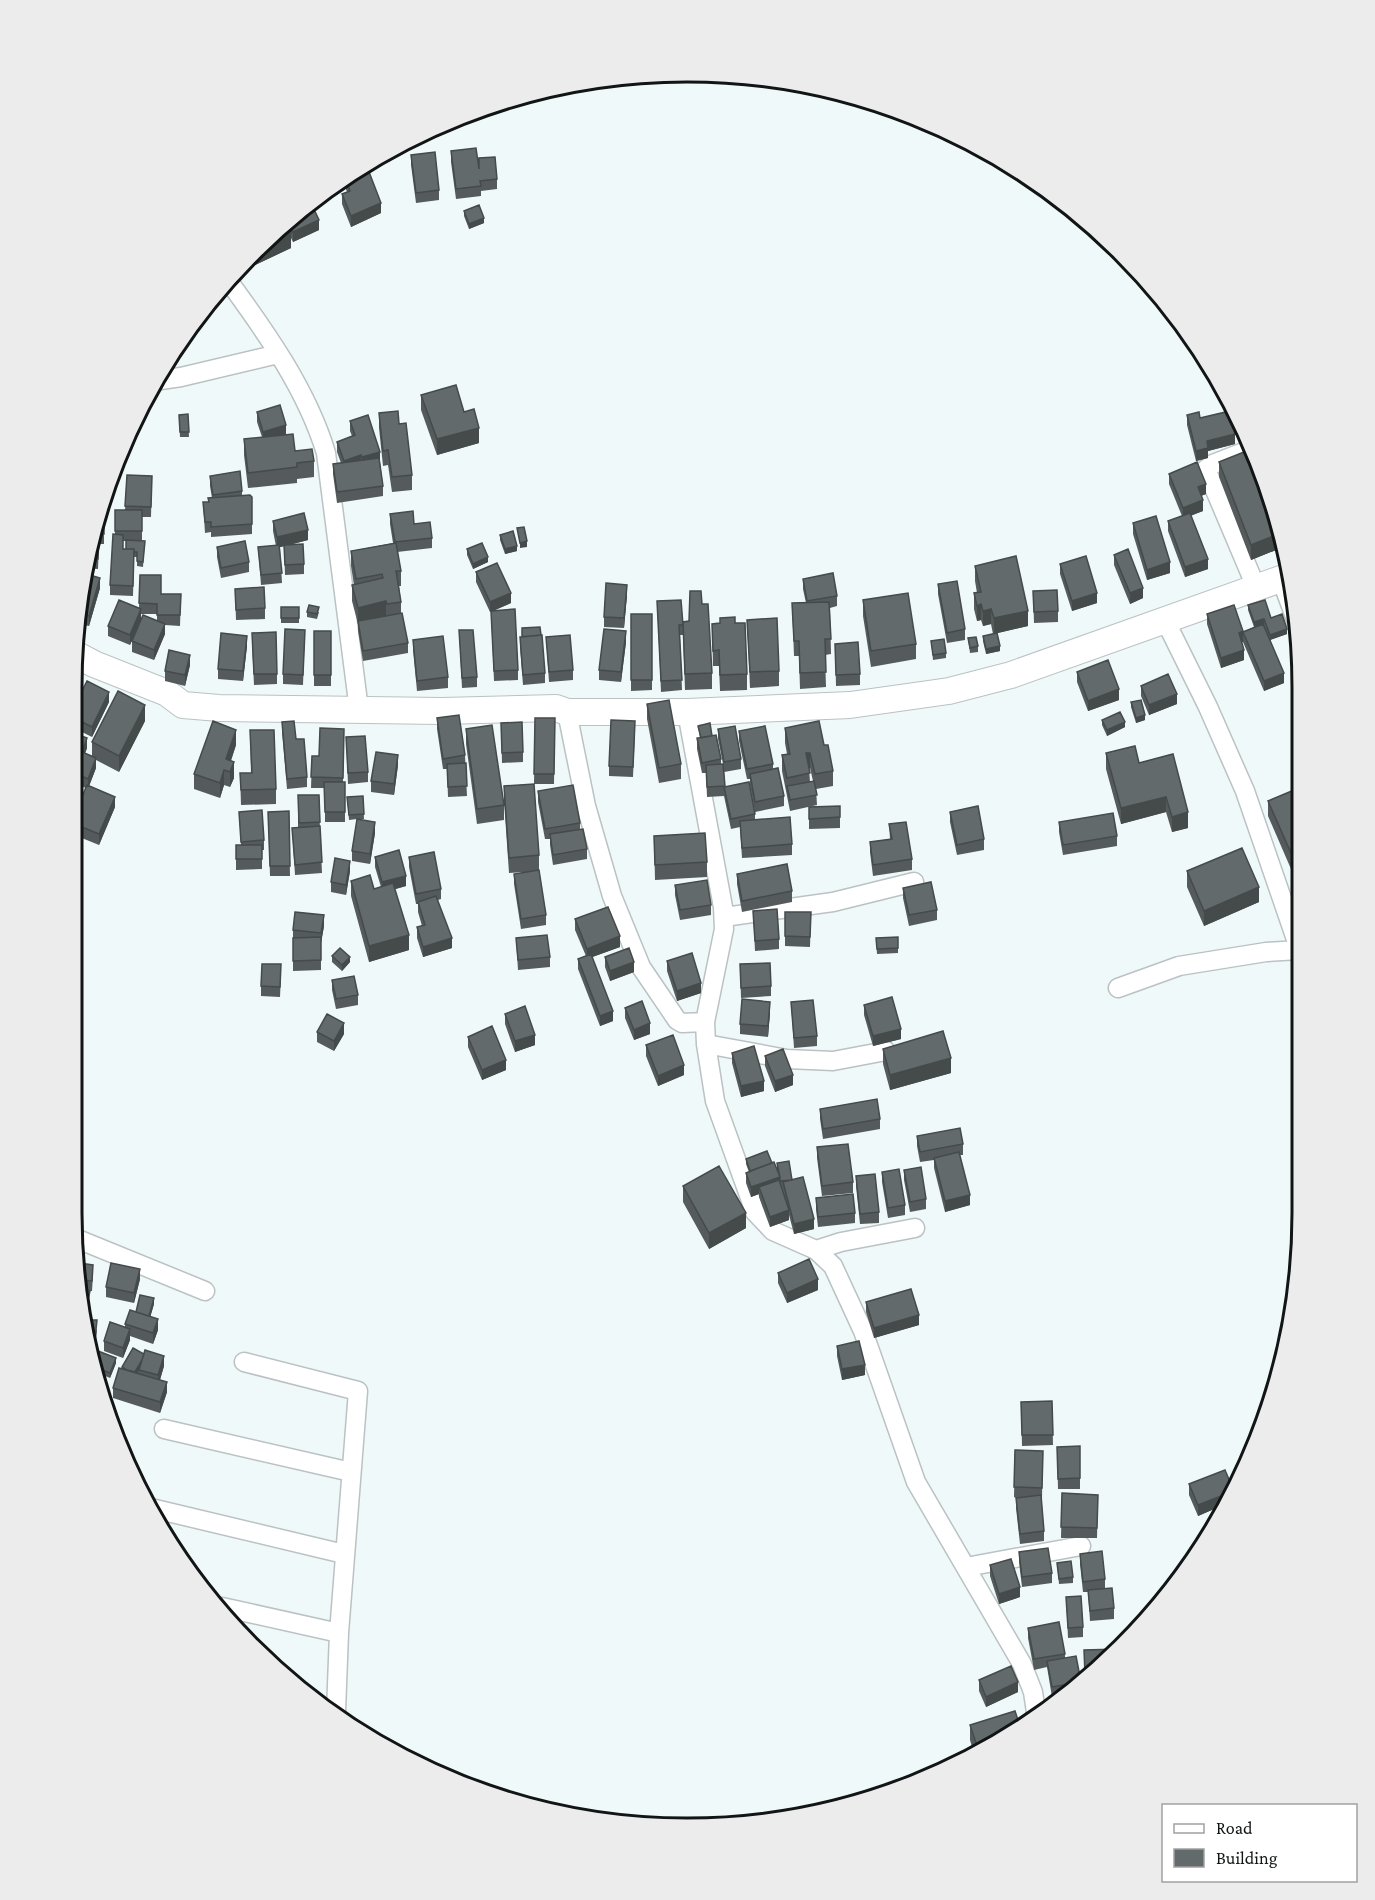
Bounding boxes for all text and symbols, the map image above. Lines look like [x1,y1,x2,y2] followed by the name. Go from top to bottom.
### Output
[1162,1804,1357,1882] legend
[1216,1818,1253,1838] text: Road
[1216,1848,1278,1868] text: Building

